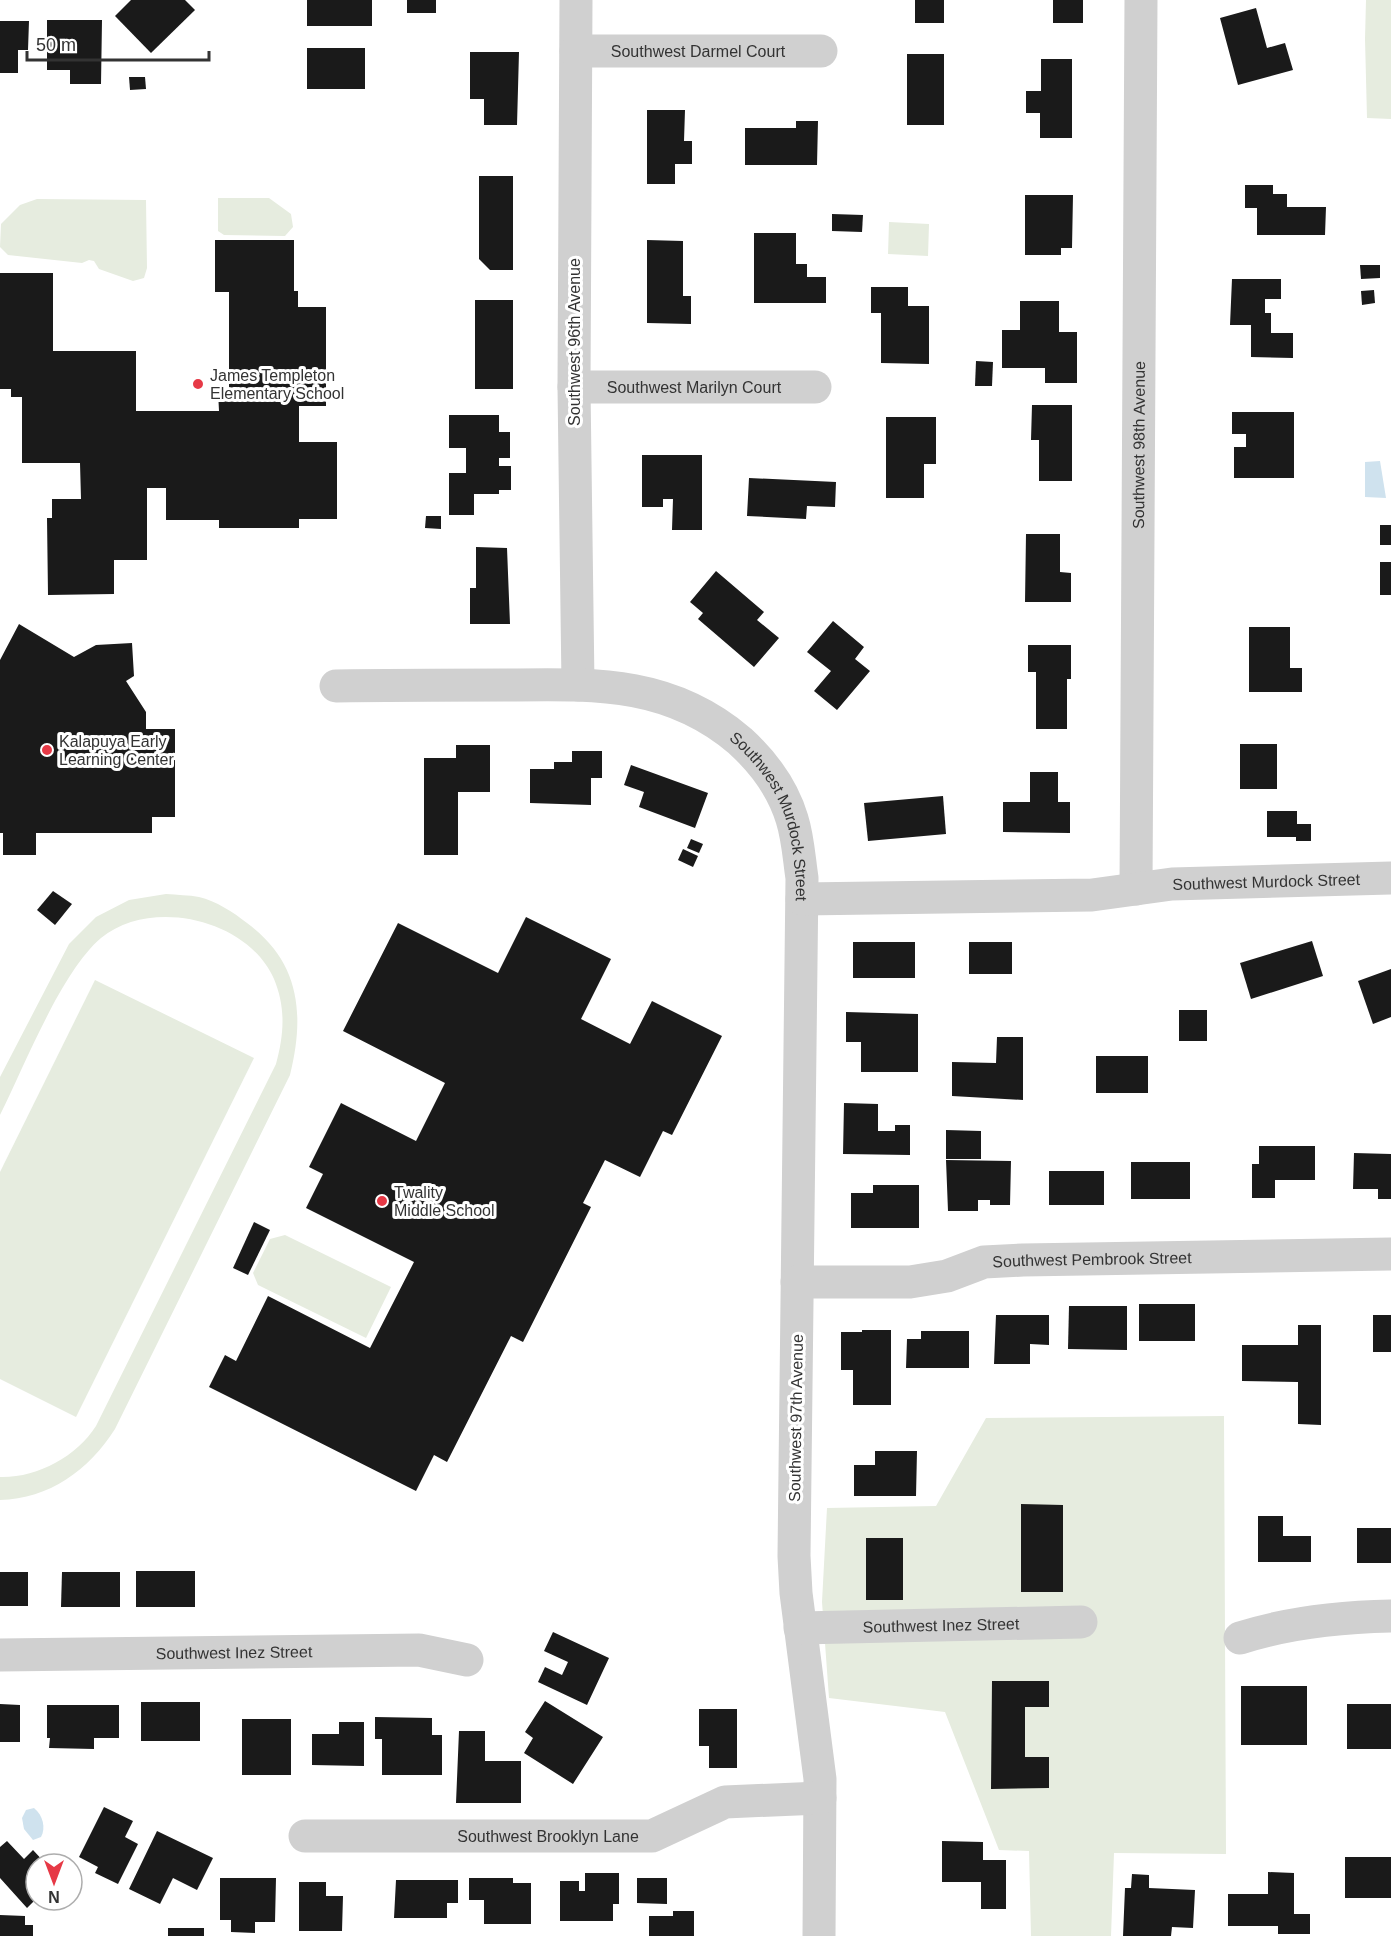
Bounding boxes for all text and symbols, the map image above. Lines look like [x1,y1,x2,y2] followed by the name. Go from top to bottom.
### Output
[27,24,208,62] scale bar
[36,35,76,55] text: 50 m
[611,43,786,60] street label: Southwest Darmel Court
[566,258,583,426] street label: Southwest 96th Avenue
[1130,361,1147,529] street label: Southwest 98th Avenue
[210,367,344,402] place label: James Templeton Elementary School
[191,377,205,391] marker: James Templeton Elementary School
[607,379,782,396] street label: Southwest Marilyn Court
[727,728,811,902] street label: Southwest Murdock Street
[59,733,174,768] place label: Kalapuya Early Learning Center
[40,743,54,757] marker: Kalapuya Early Learning Center
[1172,870,1361,892] street label: Southwest Murdock Street
[394,1184,495,1219] place label: Twality Middle School
[375,1194,389,1208] marker: Twality Middle School
[992,1249,1192,1270] street label: Southwest Pembrook Street
[786,1334,806,1502] street label: Southwest 97th Avenue
[862,1615,1020,1635] street label: Southwest Inez Street
[156,1643,313,1662] street label: Southwest Inez Street
[457,1828,639,1845] street label: Southwest Brooklyn Lane
[24,1852,84,1912] north arrow
[48,1888,60,1905] text: N

